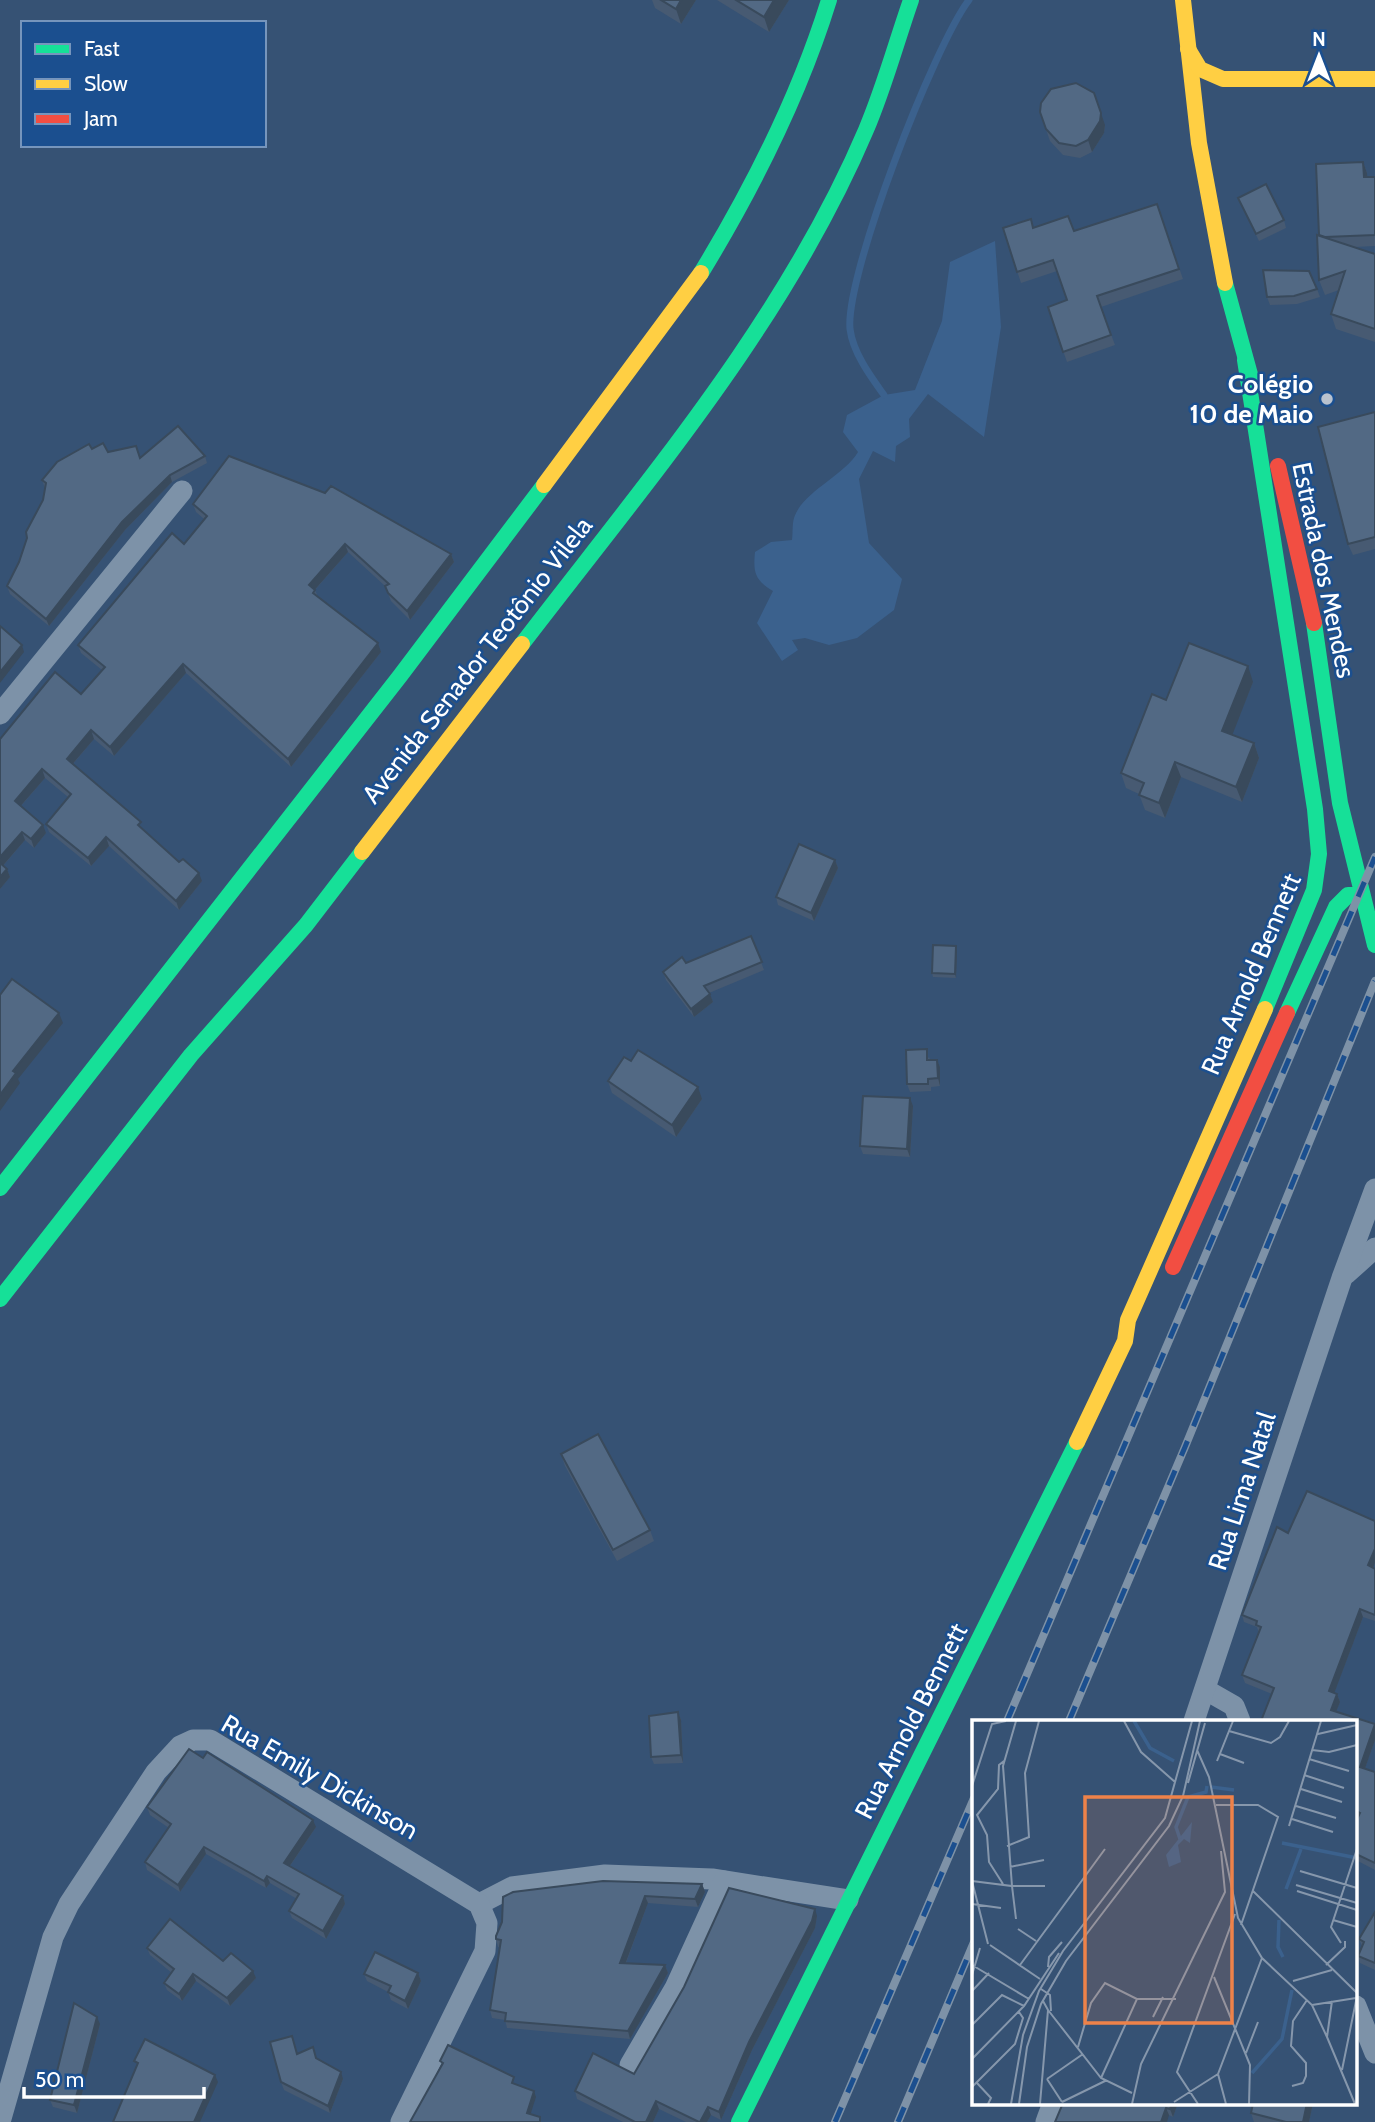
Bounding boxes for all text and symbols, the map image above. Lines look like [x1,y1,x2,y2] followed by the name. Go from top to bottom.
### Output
[21,21,266,147] legend
[1284,21,1354,91] north arrow
[1312,28,1326,51] text: N
[84,36,120,61] text: Fast
[84,71,128,96] text: Slow
[83,106,118,131] text: Jam
[1190,368,1313,430] place label: Colégio 10 de Maio
[1319,391,1335,407] marker: Colégio 10 de Maio
[1286,459,1363,681] street label: Estrada dos Mendes
[355,510,599,810] street label: Avenida Senador Teotônio Vilela
[1194,868,1308,1079] street label: Rua Arnold Bennett
[1201,1408,1283,1574] street label: Rua Lima Natal
[848,1618,974,1824] street label: Rua Arnold Bennett
[216,1708,424,1846] street label: Rua Emily Dickinson
[972,1720,1358,2104] inset map
[24,2056,205,2100] scale bar
[35,2067,84,2092] text: 50 m

